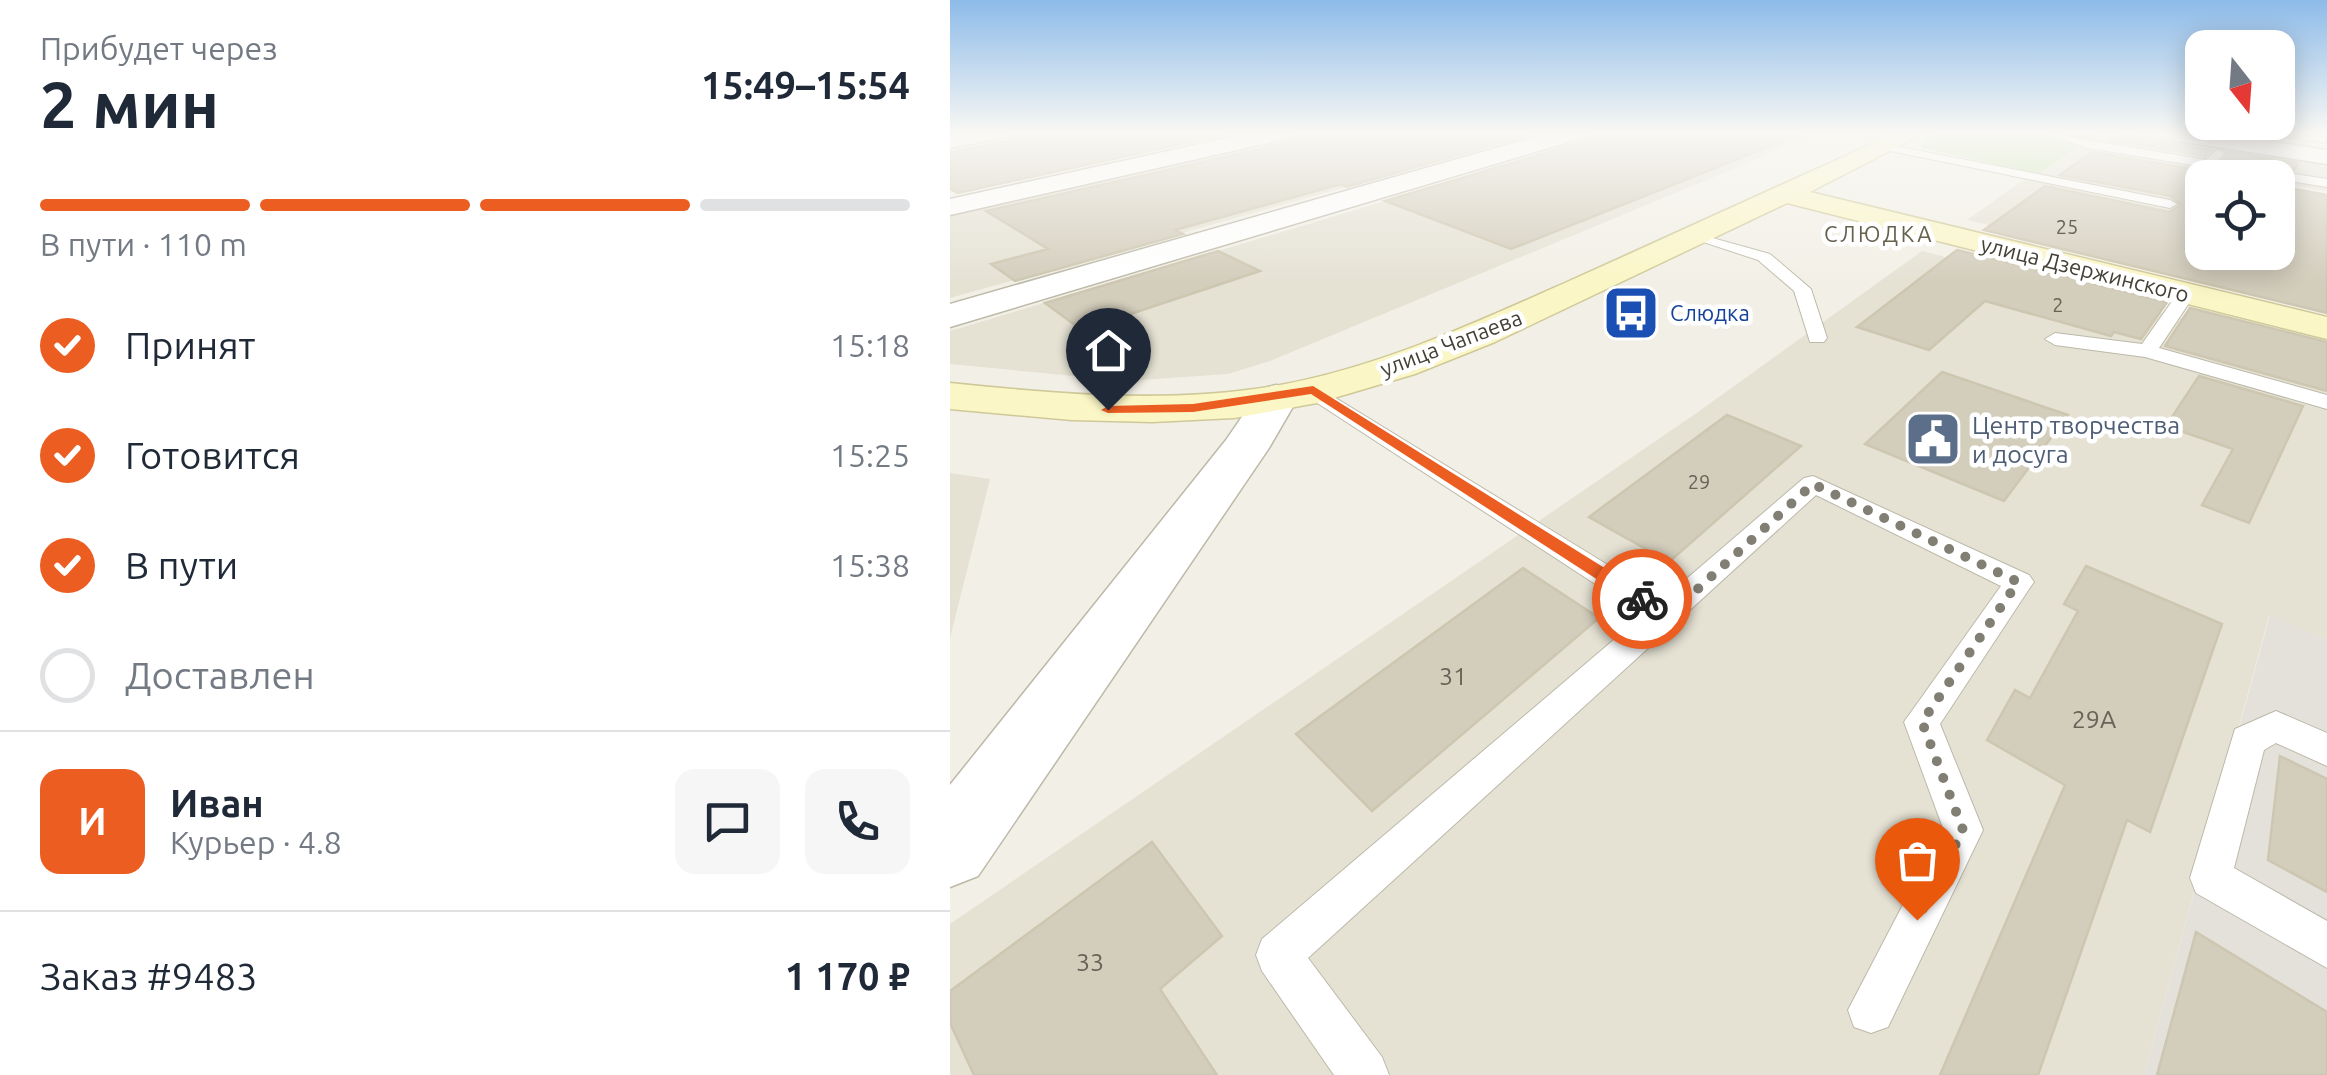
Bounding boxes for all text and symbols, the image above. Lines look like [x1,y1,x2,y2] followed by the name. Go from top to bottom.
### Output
[40,30,278,66] text: Прибудет через
[2185,30,2295,140] north arrow
[2185,30,2295,270] map controls
[701,64,910,106] text: 15:49–15:54
[40,67,219,140] text: 2 мин
[2185,160,2295,270] button: locate
[2056,215,2078,238] house number: 25
[1824,221,1934,246] district label: СЛЮДКА
[40,226,247,262] text: В пути · 110 m
[1978,231,2192,307] street label: улица Дзержинского
[1601,283,1661,343] bus stop icon: Слюдка
[2052,293,2064,316] house number: 2
[1670,300,1750,325] place label: Слюдка
[1376,304,1525,381] street label: улица Чапаева
[1066,308,1151,411] pin
[40,318,95,373] icon: check
[1081,323,1136,378] icon: home
[125,324,255,366] text: Принят
[830,327,910,363] text: 15:18
[1903,409,1963,469] public building icon: Центр творчества и досуга
[1972,411,2180,468] place label: Центр творчества и досуга
[40,428,95,483] icon: check
[125,434,300,476] text: Готовится
[830,437,910,473] text: 15:25
[1688,470,1710,493] house number: 29
[40,538,95,593] icon: check
[125,544,238,586] text: В пути
[830,547,910,583] text: 15:38
[1592,549,1692,649] courier
[1615,572,1670,627] icon: bike
[125,654,315,696] text: Доставлен
[1439,662,1467,690] house number: 31
[2072,705,2116,733] house number: 29А
[675,769,780,874] button: chat
[805,769,910,874] button: phone
[170,782,264,824] text: Иван
[78,800,107,842] text: И
[1875,818,1960,921] pin
[170,824,342,860] text: Курьер · 4.8
[1890,833,1945,888] icon: bag
[1076,948,1104,976] house number: 33
[40,955,258,997] text: Заказ #9483
[785,955,910,997] text: 1 170 ₽

